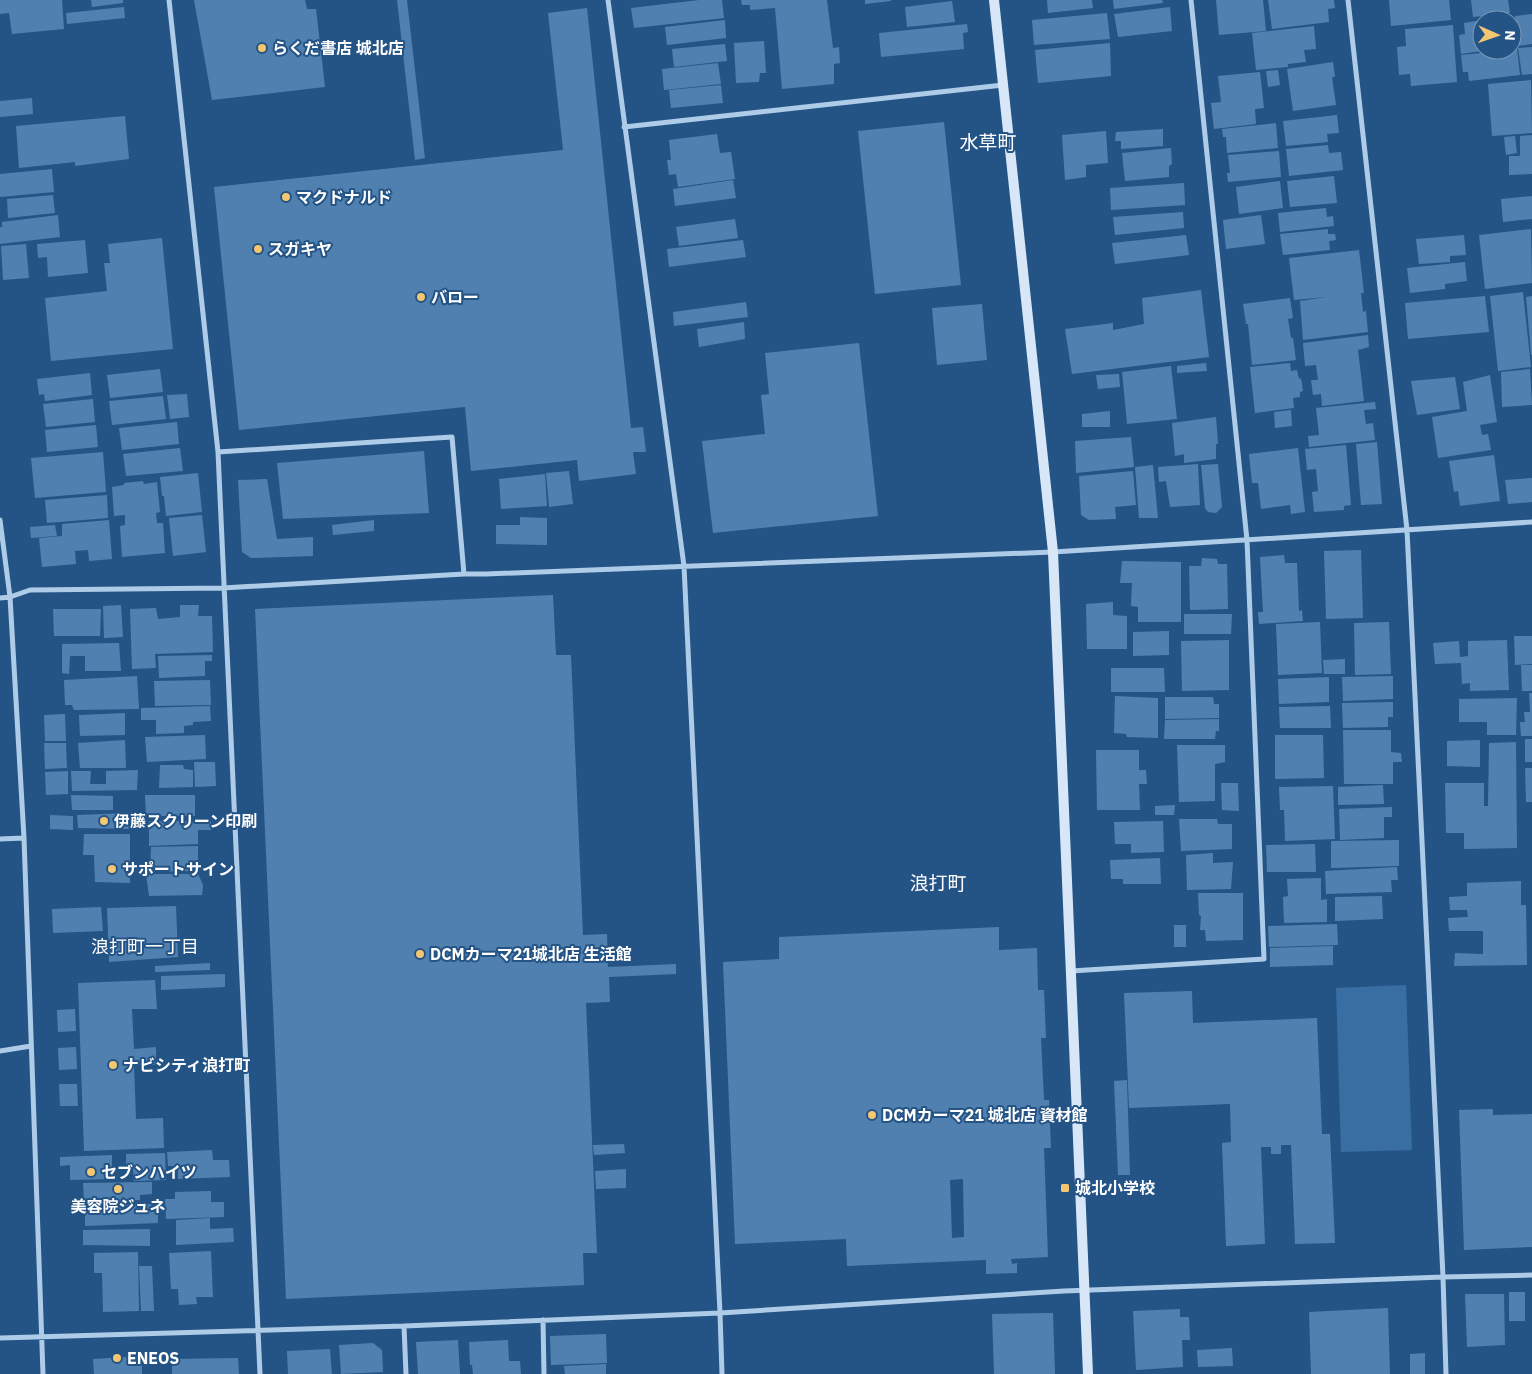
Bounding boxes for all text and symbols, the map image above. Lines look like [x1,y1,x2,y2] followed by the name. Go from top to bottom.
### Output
[1472,10,1522,60] north arrow
[1501,30,1519,41] text: N
[272,38,404,58] place label: らくだ書店 城北店
[256,42,268,54] marker: らくだ書店 城北店
[959,130,1017,154] district label: 水草町
[296,187,392,207] place label: マクドナルド
[280,191,292,203] marker: マクドナルド
[268,239,332,259] place label: スガキヤ
[252,243,264,255] marker: スガキヤ
[431,287,479,307] place label: バロー
[415,291,427,303] marker: バロー
[113,811,257,831] place label: 伊藤スクリーン印刷
[98,815,110,827] marker: 伊藤スクリーン印刷
[122,859,234,879] place label: サポートサイン
[106,863,118,875] marker: サポートサイン
[909,871,967,895] district label: 浪打町
[91,935,199,958] district label: 浪打町一丁目
[430,944,632,964] place label: DCMカーマ21城北店 生活館
[414,948,426,960] marker: DCMカーマ21城北店 生活館
[123,1055,250,1075] place label: ナビシティ浪打町
[107,1059,119,1071] marker: ナビシティ浪打町
[882,1105,1087,1125] place label: DCMカーマ21 城北店 資材館
[866,1109,878,1121] marker: DCMカーマ21 城北店 資材館
[101,1162,197,1182] place label: セブンハイツ
[85,1166,97,1178] marker: セブンハイツ
[1075,1178,1155,1198] place label: 城北小学校
[1059,1182,1071,1194] marker: 城北小学校
[112,1183,124,1195] marker: 美容院ジュネ
[71,1196,165,1216] place label: 美容院ジュネ
[127,1348,179,1368] place label: ENEOS
[111,1352,123,1364] marker: ENEOS

